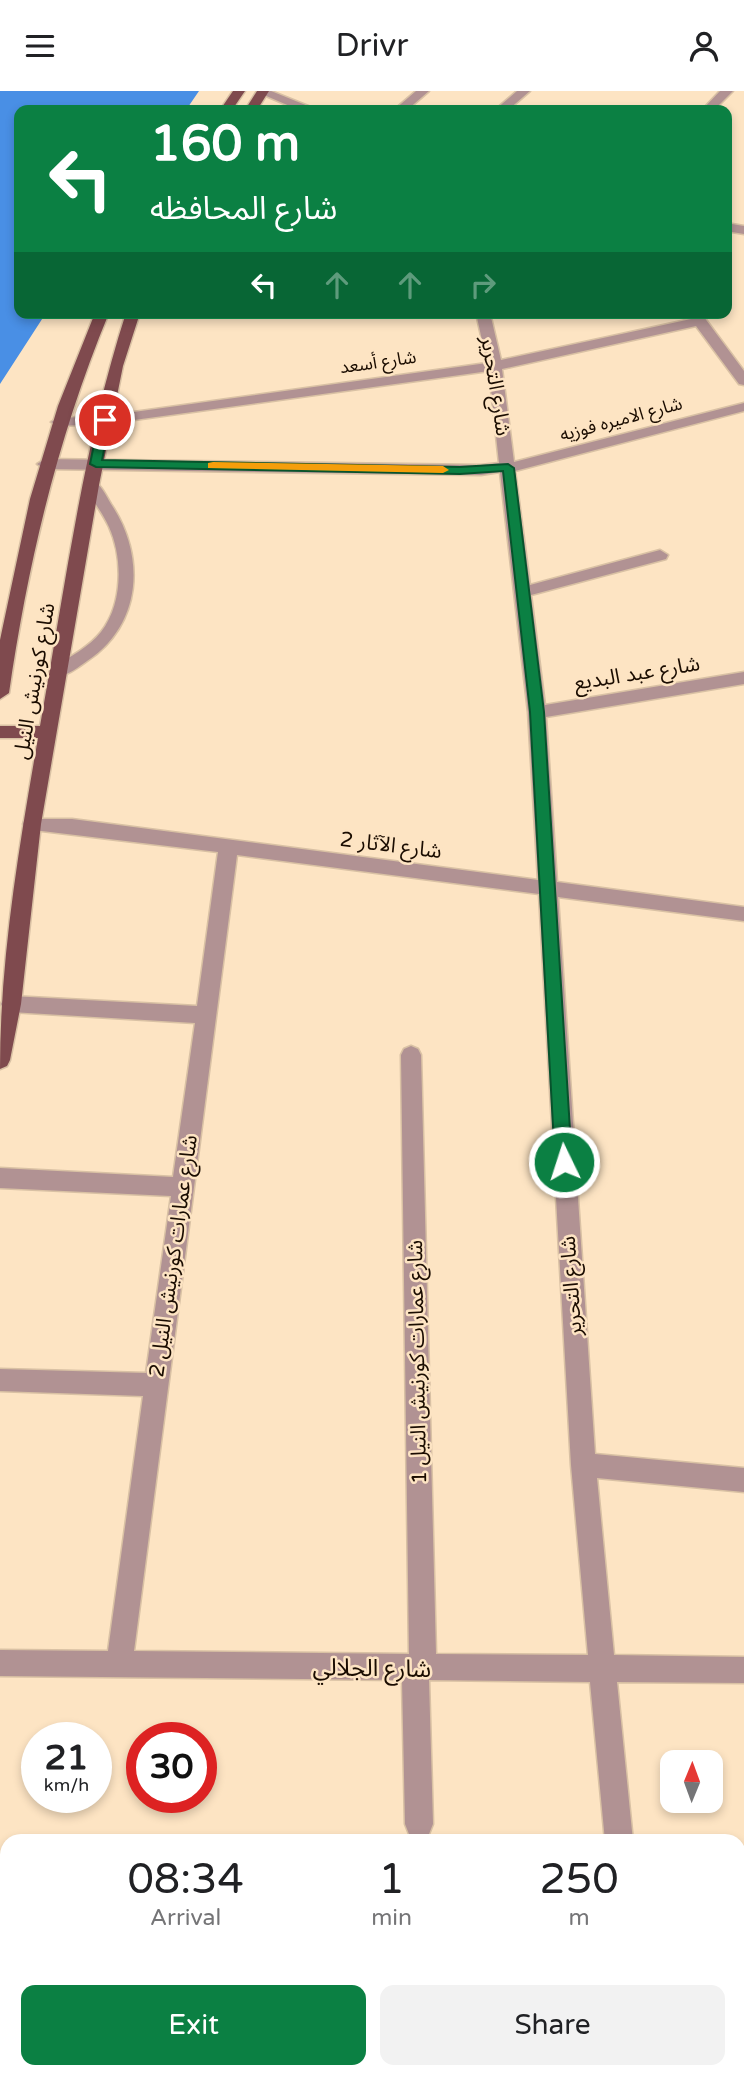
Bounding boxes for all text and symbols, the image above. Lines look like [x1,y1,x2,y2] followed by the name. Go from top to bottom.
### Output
[21,27,59,65] icon: menu
[335,27,409,65] text: Drivr
[685,27,723,65] icon: person
[150,115,300,174] text: 160 m
[35,133,126,224] icon: left
[150,190,337,228] text: شارع المحافظه
[245,266,283,304] icon: left
[318,266,356,304] icon: ahead
[391,266,429,304] icon: ahead
[464,266,502,304] icon: right
[473,334,516,438] street label: شارع التحرير
[338,345,418,381] street label: شارع أسعد
[75,390,135,450] pin
[557,392,685,449] street label: شارع الاميره فوزيه
[86,401,124,439] icon: arrive
[8,601,63,762] street label: شارع كورنيش النيل
[572,651,702,698] street label: شارع عبد البديع
[338,827,443,866] street label: شارع الآثار 2
[527,1125,601,1199] position arrow
[144,1133,205,1379] street label: شارع عمارات كورنيش النيل 2
[556,1235,590,1338] street label: شارع التحرير
[403,1240,434,1484] street label: شارع عمارات كورنيش النيل 1
[312,1653,432,1688] street label: شارع الجلالي
[126,1722,217,1813] speed limit sign: 30
[45,1737,88,1779] text: 21
[660,1750,723,1813] north arrow
[660,1750,723,1813] map controls
[44,1774,89,1796] text: km/h
[127,1854,244,1905] text: 08:34
[378,1854,405,1905] text: 1
[539,1854,619,1905] text: 250
[150,1904,221,1932] text: Arrival
[371,1904,412,1932] text: min
[568,1904,590,1932] text: m
[21,1985,366,2065] button: Exit
[380,1985,725,2065] button: Share

